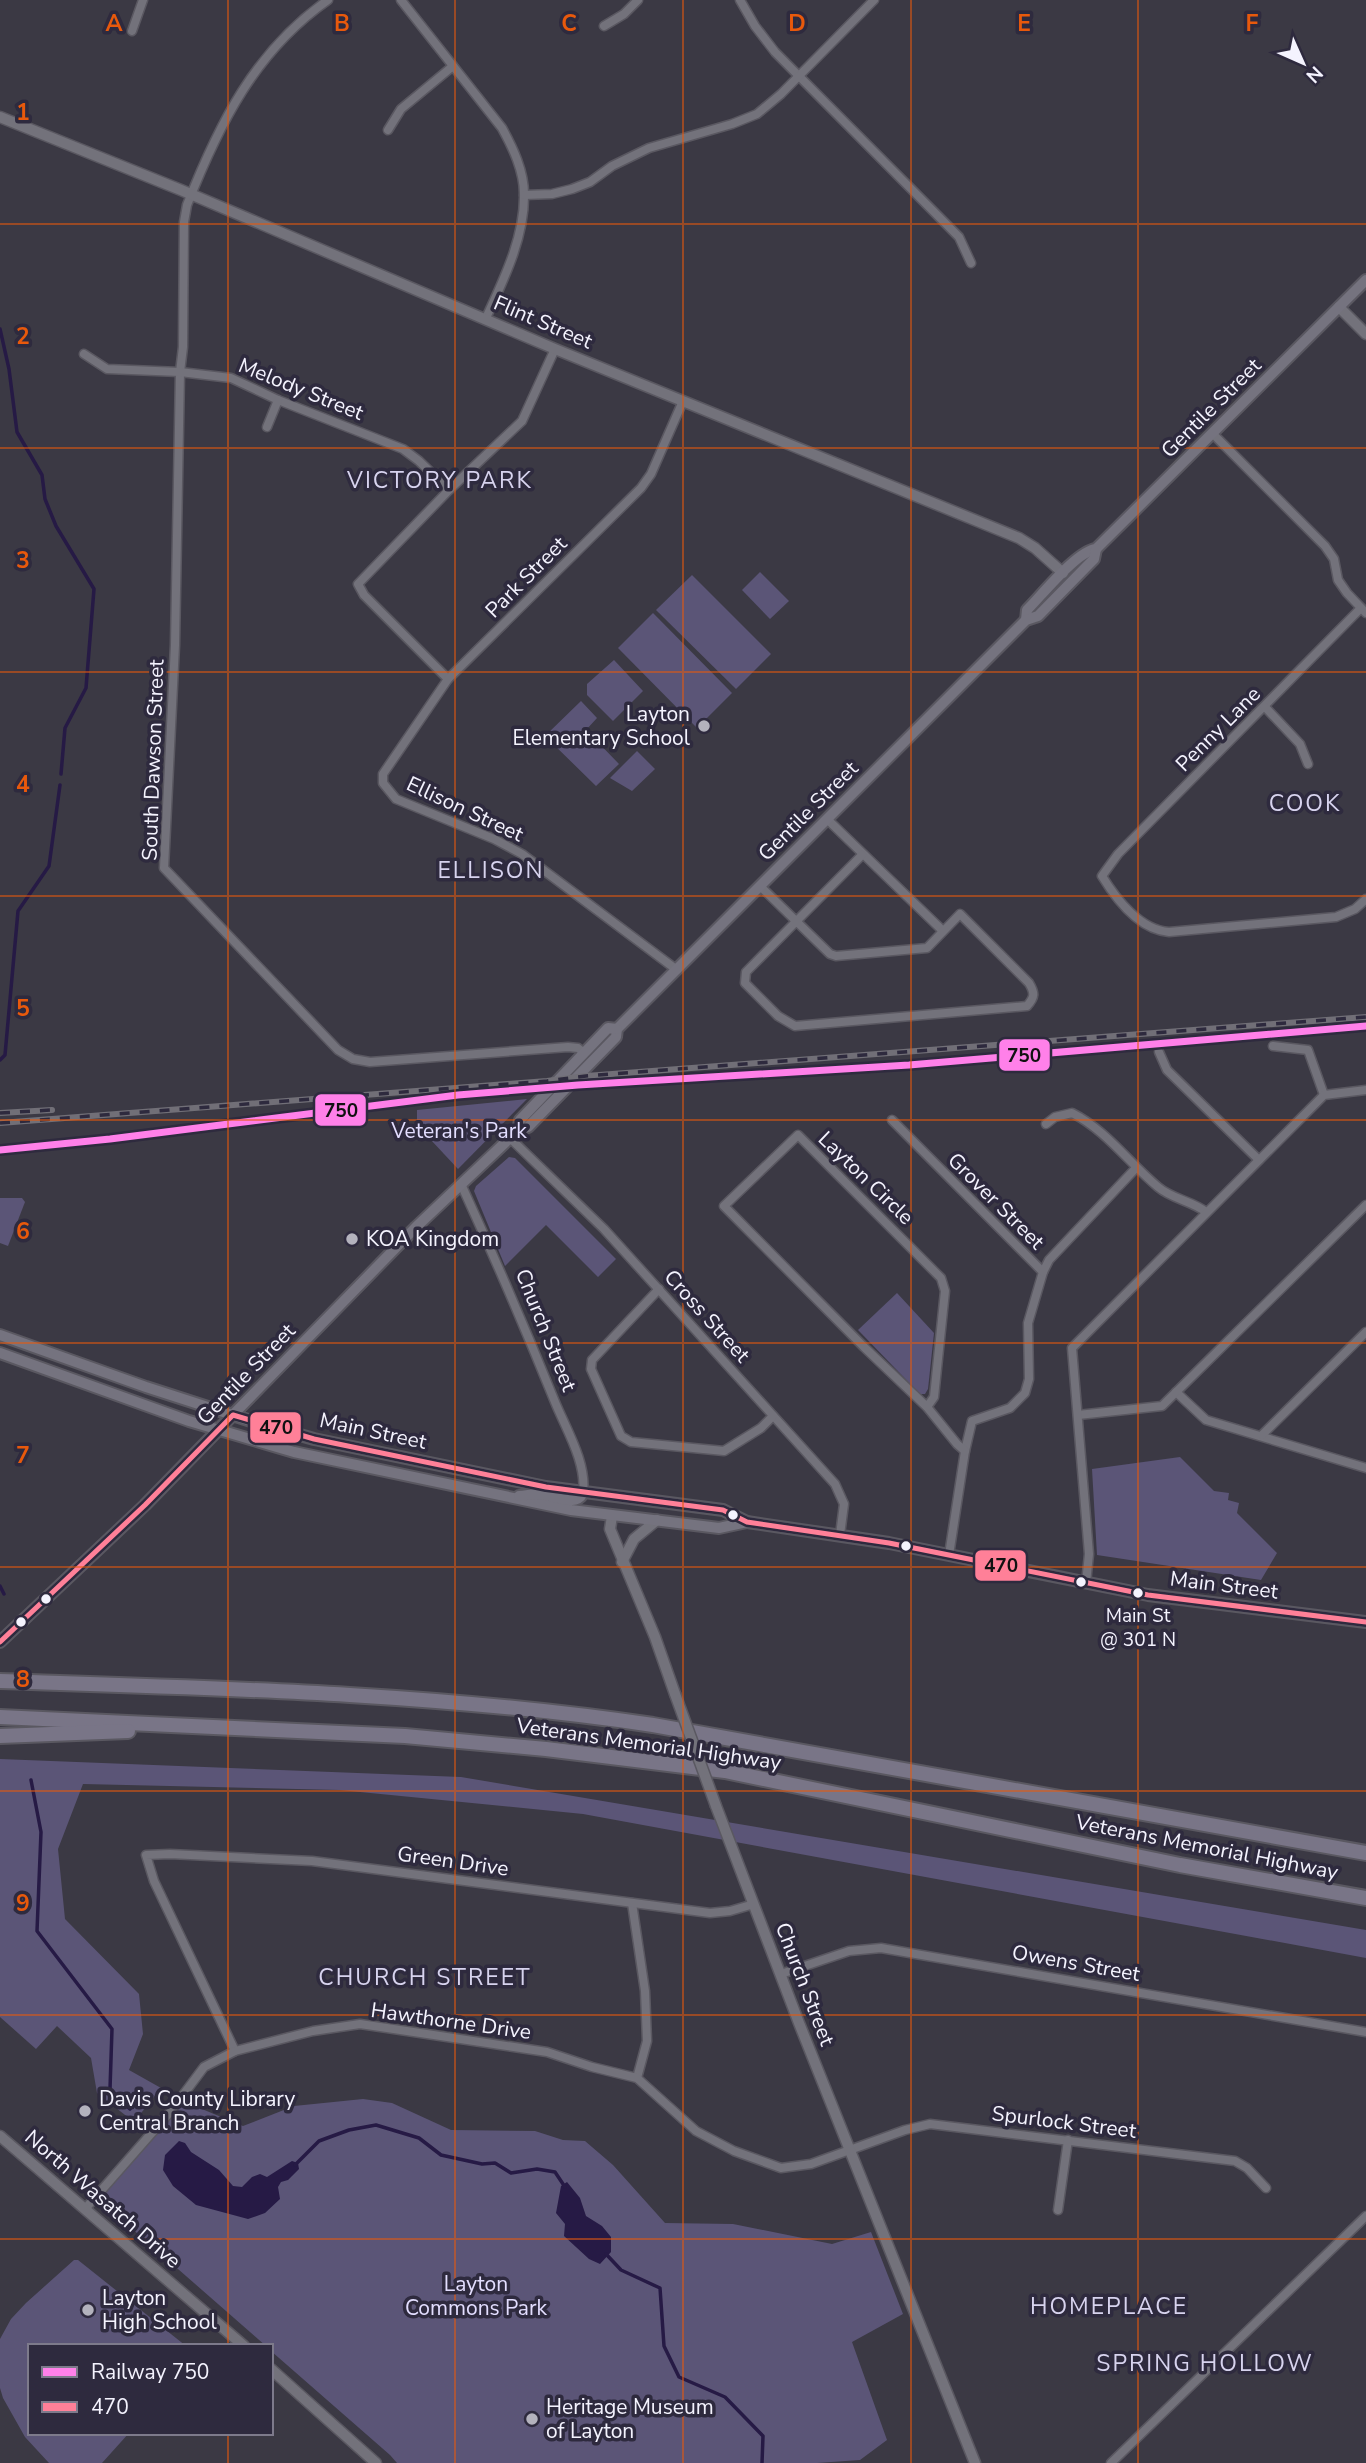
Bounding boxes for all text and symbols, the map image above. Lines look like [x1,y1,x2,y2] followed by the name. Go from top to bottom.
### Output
[105,8,123,39] text: A
[334,8,350,39] text: B
[561,8,577,39] text: C
[788,8,806,39] text: D
[1017,8,1031,39] text: E
[1246,8,1259,39] text: F
[1268,28,1338,98] north arrow
[1300,60,1329,89] text: N
[16,97,30,128] text: 1
[489,289,597,356] street label: Flint Street
[16,321,30,352] text: 2
[234,351,368,427] street label: Melody Street
[1155,351,1268,464] street label: Gentile Street
[346,465,533,496] district label: VICTORY PARK
[479,530,573,624] street label: Park Street
[16,545,30,576] text: 3
[135,658,171,861] street label: South Dawson Street
[1169,680,1267,778] street label: Penny Lane
[512,700,691,752] place label: Layton Elementary School
[696,718,712,734] marker: Layton Elementary School
[752,754,865,867] street label: Gentile Street
[16,769,30,800] text: 4
[402,770,529,849] street label: Ellison Street
[1269,788,1341,819] district label: COOK
[437,855,545,886] district label: ELLISON
[16,993,30,1024] text: 5
[998,1038,1051,1072] line badge: 750
[1007,1043,1041,1069] text: 750
[314,1093,367,1127] line badge: 750
[324,1098,358,1124] text: 750
[390,1117,527,1145] park label: Veteran's Park
[812,1125,920,1231] street label: Layton Circle
[941,1146,1051,1256] street label: Grover Street
[16,1216,30,1247] text: 6
[366,1225,499,1253] place label: KOA Kingdom
[344,1231,360,1247] marker: KOA Kingdom
[658,1263,757,1369] street label: Cross Street
[509,1265,583,1396] street label: Church Street
[191,1317,302,1431] street label: Gentile Street
[317,1406,430,1456] street label: Main Street
[249,1411,302,1444] line badge: 470
[259,1415,293,1441] text: 470
[16,1440,30,1471] text: 7
[726,1508,740,1522] unlabelled marker
[899,1539,913,1553] unlabelled marker
[974,1549,1027,1582] line badge: 470
[984,1553,1018,1579] text: 470
[1168,1564,1280,1606] street label: Main Street
[1074,1575,1088,1589] unlabelled marker
[1131,1586,1145,1600] marker: Main St @ 301 N
[39,1592,53,1606] unlabelled marker
[1100,1603,1176,1653] place label: Main St @ 301 N
[14,1615,28,1629] unlabelled marker
[16,1664,30,1695] text: 8
[514,1711,783,1776] street label: Veterans Memorial Highway
[1072,1808,1341,1886] street label: Veterans Memorial Highway
[396,1839,510,1883] street label: Green Drive
[16,1888,30,1919] text: 9
[769,1918,842,2050] street label: Church Street
[1010,1938,1143,1988] street label: Owens Street
[318,1962,532,1993] district label: CHURCH STREET
[369,1996,533,2046] street label: Hawthorne Drive
[99,2085,295,2137] place label: Davis County Library Central Branch
[990,2099,1138,2145] street label: Spurlock Street
[77,2103,93,2119] marker: Davis County Library Central Branch
[19,2123,187,2275] street label: North Wasatch Drive
[405,2270,548,2322] park label: Layton Commons Park
[102,2284,217,2336] place label: Layton High School
[1030,2291,1188,2322] district label: HOMEPLACE
[80,2302,96,2318] marker: Layton High School
[28,2344,273,2435] legend
[1096,2348,1314,2379] district label: SPRING HOLLOW
[91,2358,209,2386] text: Railway 750
[91,2393,129,2421] text: 470
[546,2393,714,2445] place label: Heritage Museum of Layton
[524,2411,540,2427] marker: Heritage Museum of Layton

